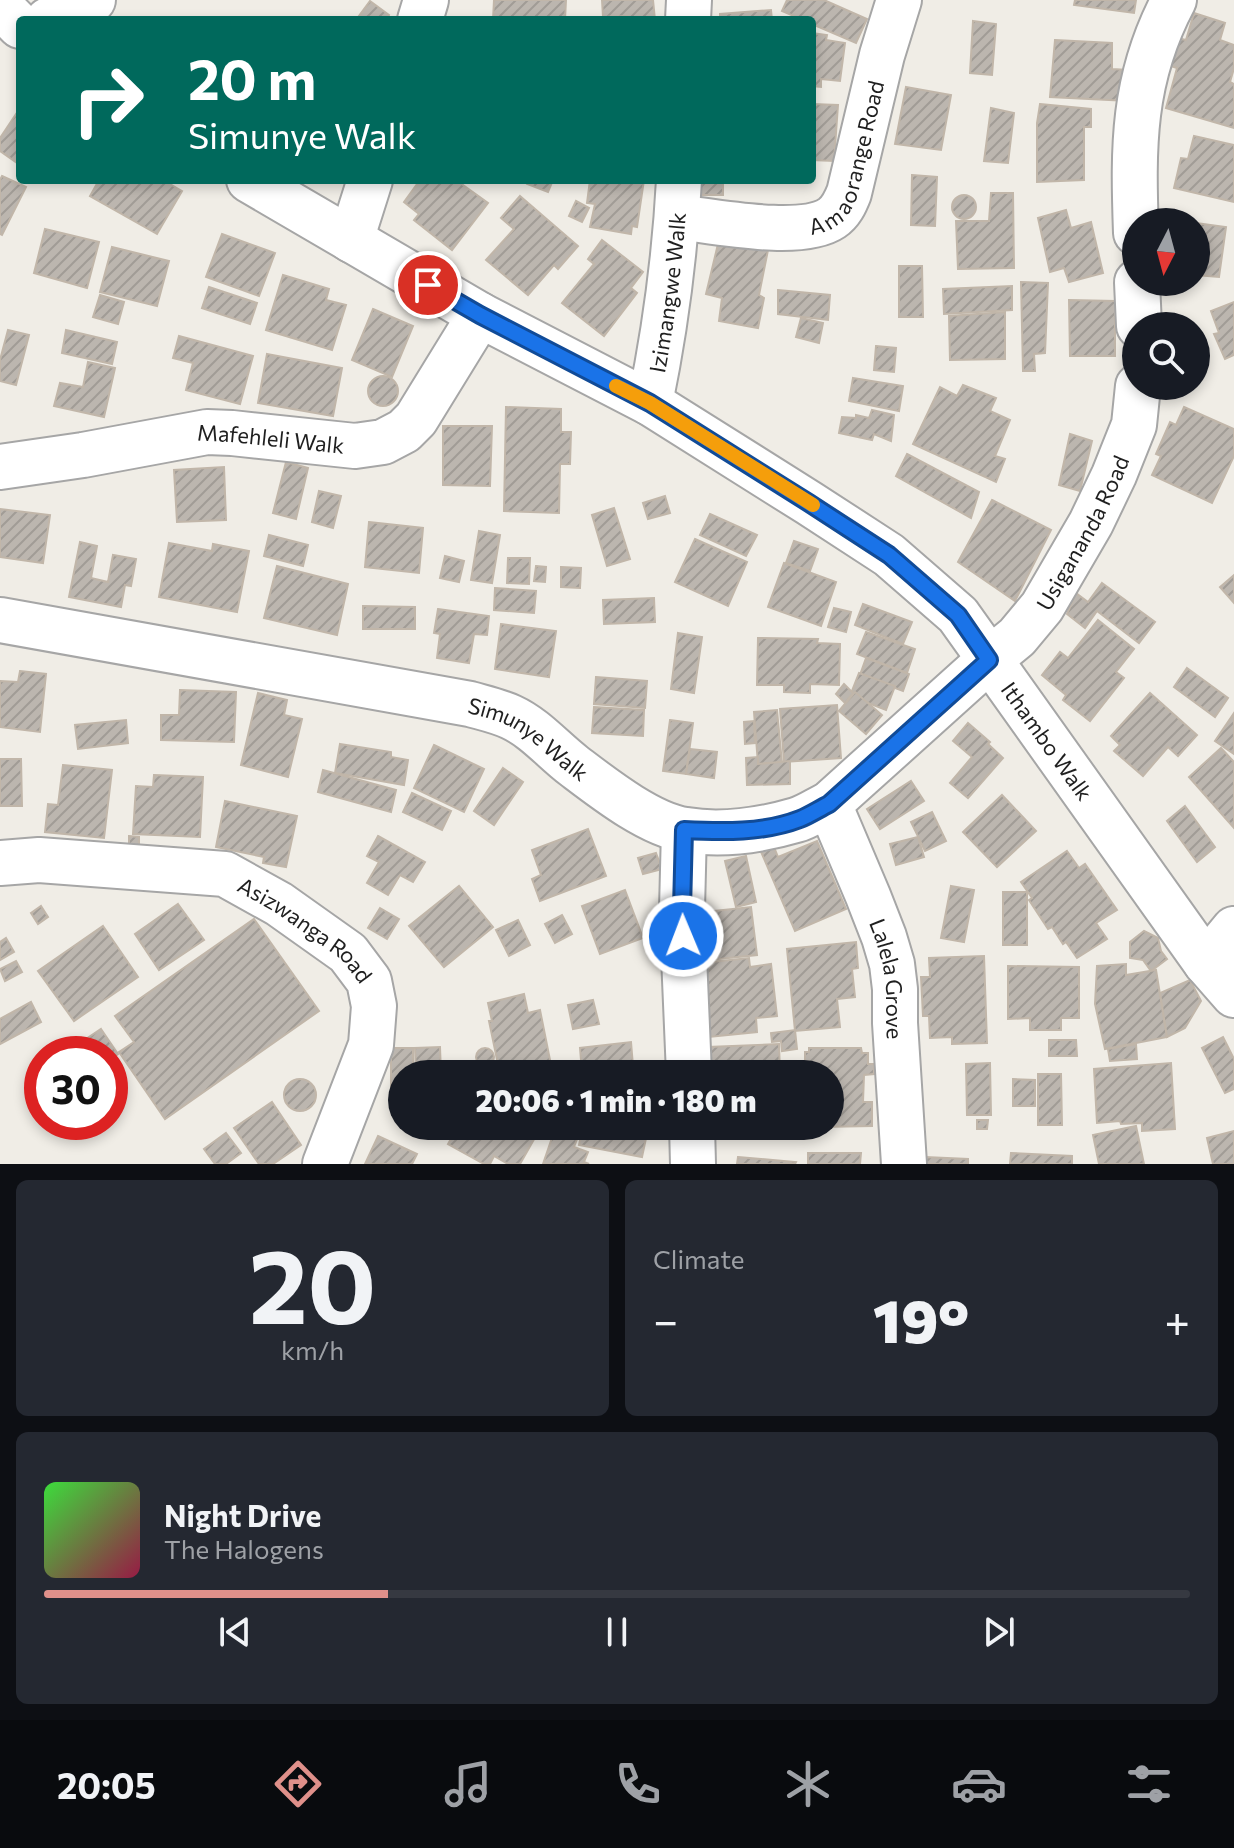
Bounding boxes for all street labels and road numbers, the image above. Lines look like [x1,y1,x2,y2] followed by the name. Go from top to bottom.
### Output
[806,78,889,240] street label: Amaorange Road
[643,211,690,375] street label: Izimangwe Walk
[197,418,346,458] street label: Mafehleli Walk
[1030,451,1134,615] street label: Usigananda Road
[996,676,1099,805] street label: Ithambo Walk
[465,691,594,786] street label: Simunye Walk
[234,871,379,988] street label: Asizwanga Road
[864,914,909,1040] street label: Lalela Grove

